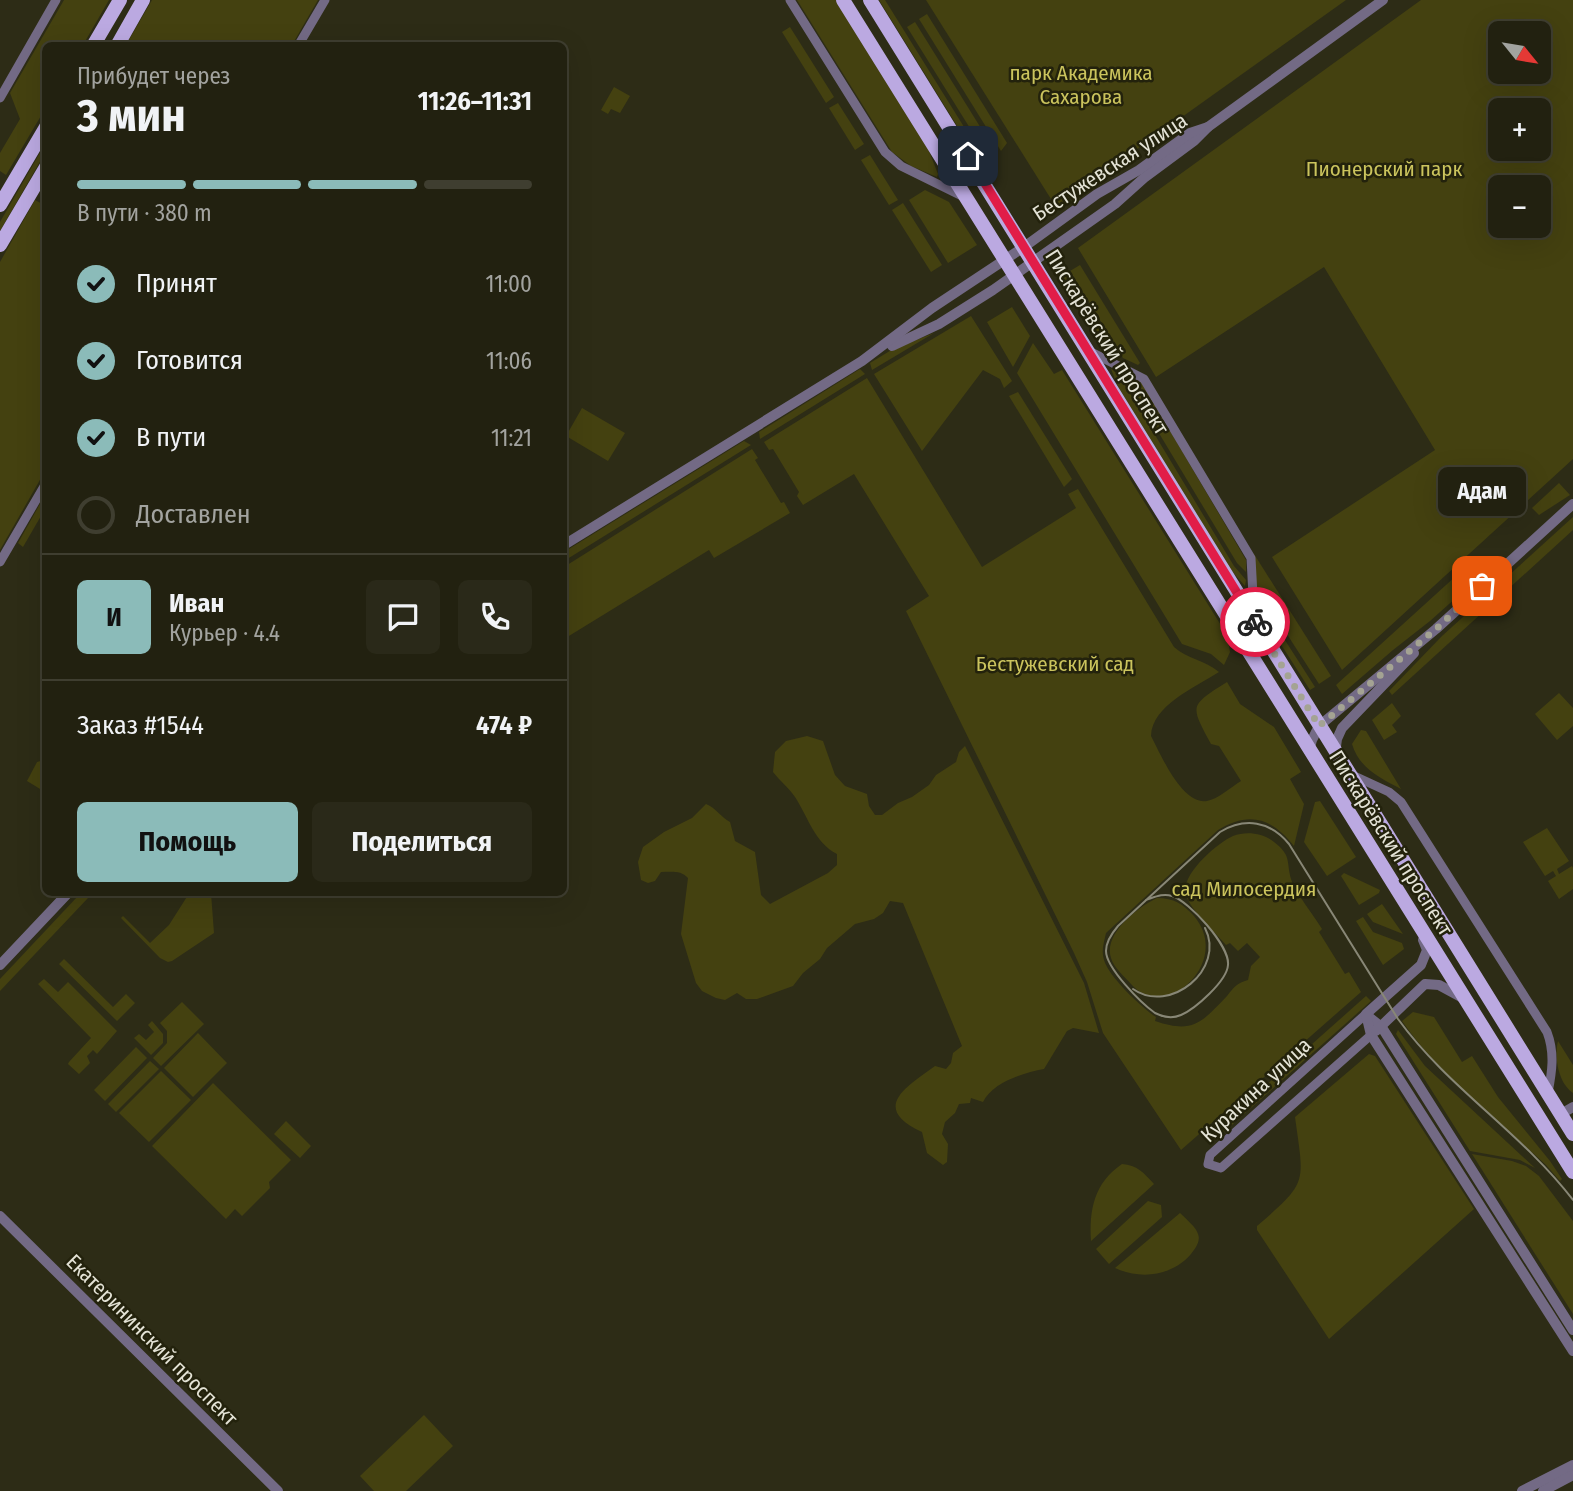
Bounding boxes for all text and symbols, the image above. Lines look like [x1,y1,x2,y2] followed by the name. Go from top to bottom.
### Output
[1488,21,1550,84] north arrow
[1488,21,1551,238] map controls
[1009,60,1153,110] park label: парк Академика Сахарова
[77,62,230,90] text: Прибудет через
[418,86,532,117] text: 11:26–11:31
[77,88,186,143] text: 3 мин
[1488,98,1551,161] button: +
[1028,107,1192,227] street label: Бестужевская улица
[938,126,998,186] pin
[949,137,987,175] icon: home
[1306,156,1462,182] park label: Пионерский парк
[1488,175,1551,238] button: −
[77,199,212,227] text: В пути · 380 m
[1039,245,1175,440] street label: Пискарёвский проспект
[77,265,115,303] icon: check
[136,268,217,299] text: Принят
[486,270,532,298] text: 11:00
[77,342,115,380] icon: check
[136,345,243,376] text: Готовится
[486,347,532,375] text: 11:06
[77,419,115,457] icon: check
[136,422,206,453] text: В пути
[491,424,532,452] text: 11:21
[1438,467,1526,516] callout: Адам
[1457,477,1507,505] text: Адам
[136,499,251,530] text: Доставлен
[1452,556,1512,616] pin
[1463,567,1501,605] icon: bag
[366,580,440,654] button: chat
[458,580,532,654] button: phone
[1220,587,1290,657] courier
[169,588,224,619] text: Иван
[106,602,122,633] text: И
[1236,603,1274,641] icon: bike
[169,619,280,647] text: Курьер · 4.4
[976,651,1134,677] park label: Бестужевский сад
[77,710,204,741] text: Заказ #1544
[476,710,532,741] text: 474 ₽
[1323,746,1459,941] street label: Пискарёвский проспект
[77,802,298,882] button: Помощь
[312,802,532,882] button: Поделиться
[1172,876,1316,902] park label: сад Милосердия
[1195,1032,1317,1148] street label: Куракина улица
[61,1249,244,1432] street label: Екатерининский проспект

